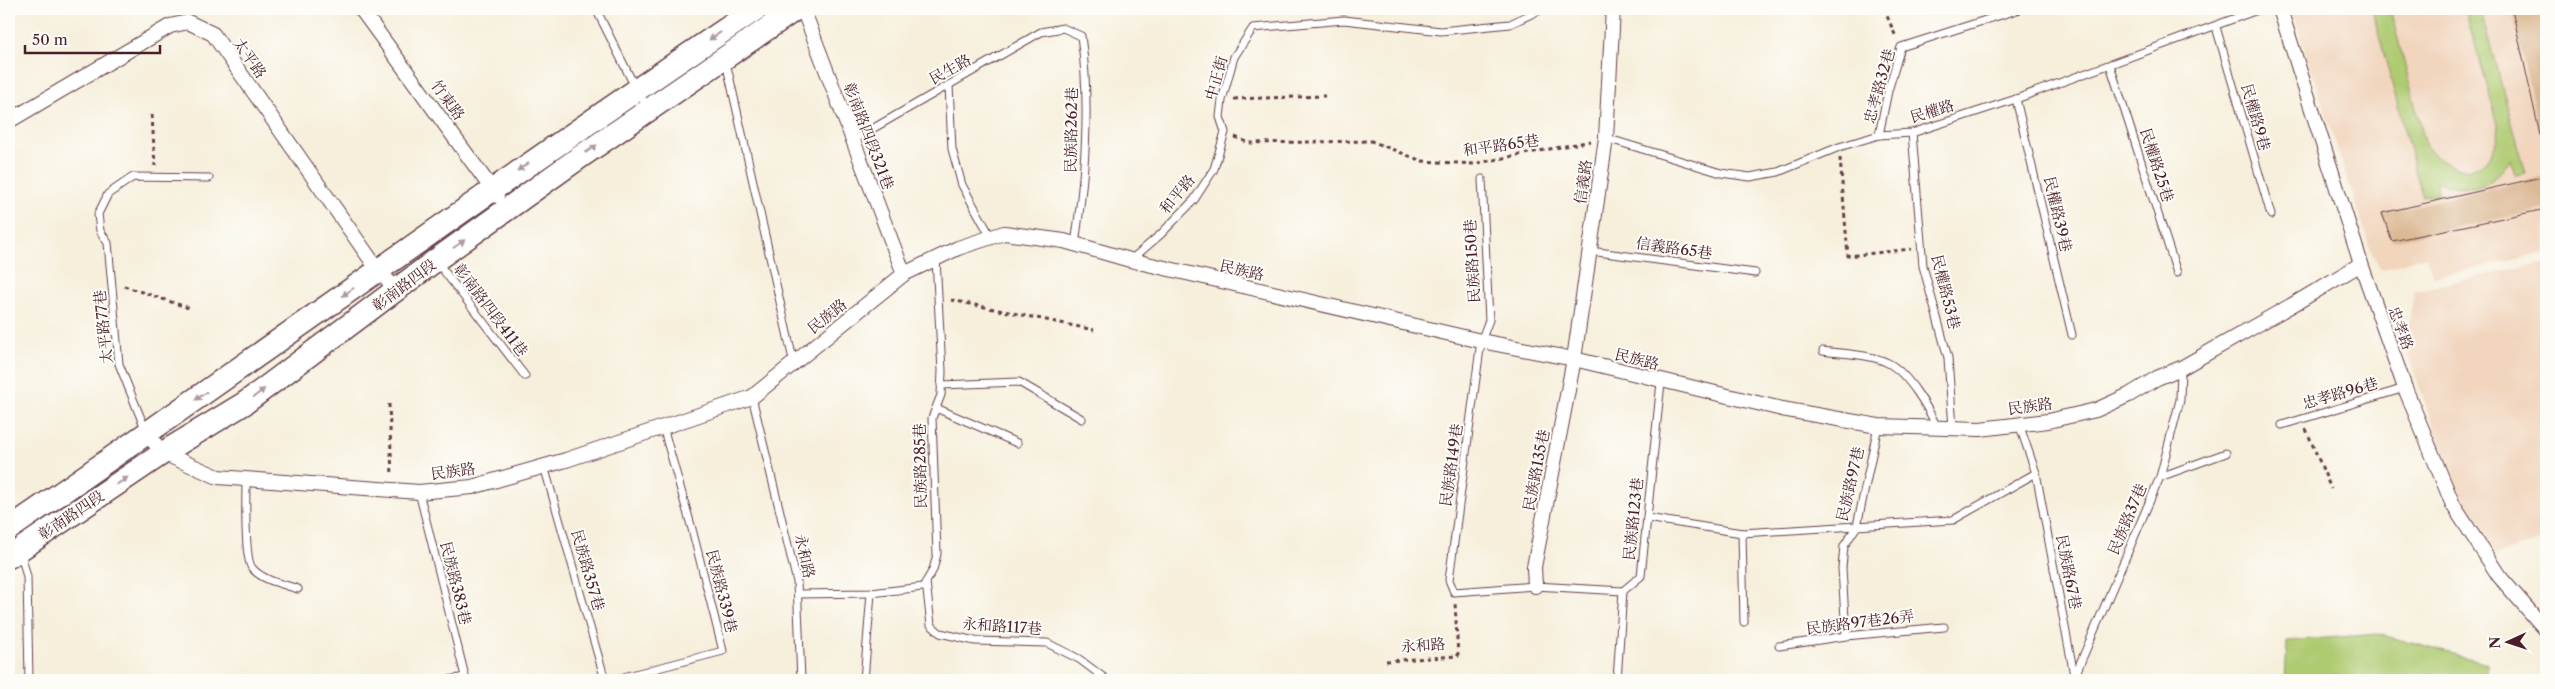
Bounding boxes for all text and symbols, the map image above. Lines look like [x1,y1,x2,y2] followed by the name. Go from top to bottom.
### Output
[25,22,160,54] scale bar
[32,30,68,49] text: 50 m
[708,31,722,41] one-way arrow
[229,34,271,82] street label: 太平路
[1859,46,1899,126] street label: 忠孝路32巷
[926,50,974,88] street label: 民生路
[1201,54,1231,102] street label: 中正街
[427,76,469,124] street label: 竹東路
[840,80,898,192] street label: 彰南路四段321巷
[2237,81,2275,153] street label: 民權路9巷
[1061,87,1081,173] street label: 民族路262巷
[1908,95,1956,127] street label: 民權路
[2136,126,2178,204] street label: 民權路25巷
[1462,130,1540,160] street label: 和平路65巷
[585,144,598,154] one-way arrow
[1570,158,1596,206] street label: 信義路
[517,162,530,172] one-way arrow
[1155,171,1199,217] street label: 和平路
[2040,174,2076,254] street label: 民權路39巷
[1460,219,1484,303] street label: 民族路150巷
[1635,233,1713,263] street label: 信義路65巷
[453,239,466,249] one-way arrow
[1928,253,1964,331] street label: 民權路53巷
[368,255,440,315] street label: 彰南路四段
[1218,256,1266,284] street label: 民族路
[450,260,532,360] street label: 彰南路四段411巷
[341,287,355,297] one-way arrow
[90,289,116,365] street label: 太平路77巷
[804,294,850,338] street label: 民族路
[2384,304,2418,352] street label: 忠孝路
[1613,344,1661,374] street label: 民族路
[2300,373,2380,413] street label: 忠孝路96巷
[252,388,266,398] one-way arrow
[194,391,208,401] one-way arrow
[2006,393,2054,419] street label: 民族路
[1436,422,1466,508] street label: 民族路149巷
[910,423,930,509] street label: 民族路285巷
[1519,428,1553,512] street label: 民族路135巷
[1832,445,1868,523] street label: 民族路97巷
[429,458,477,484] street label: 民族路
[115,476,129,486] one-way arrow
[1619,477,1647,561] street label: 民族路123巷
[2103,480,2151,558] street label: 民族路37巷
[35,486,107,544] street label: 彰南路四段
[567,527,609,613] street label: 民族路357巷
[791,532,819,580] street label: 永和路
[2052,533,2086,611] street label: 民族路67巷
[436,539,476,627] street label: 民族路383巷
[702,547,742,635] street label: 民族路339巷
[1805,606,1915,638] street label: 民族路97巷26弄
[961,614,1043,638] street label: 永和路117巷
[2482,616,2532,666] north arrow
[1400,634,1446,656] street label: 永和路
[2486,636,2504,649] text: N

